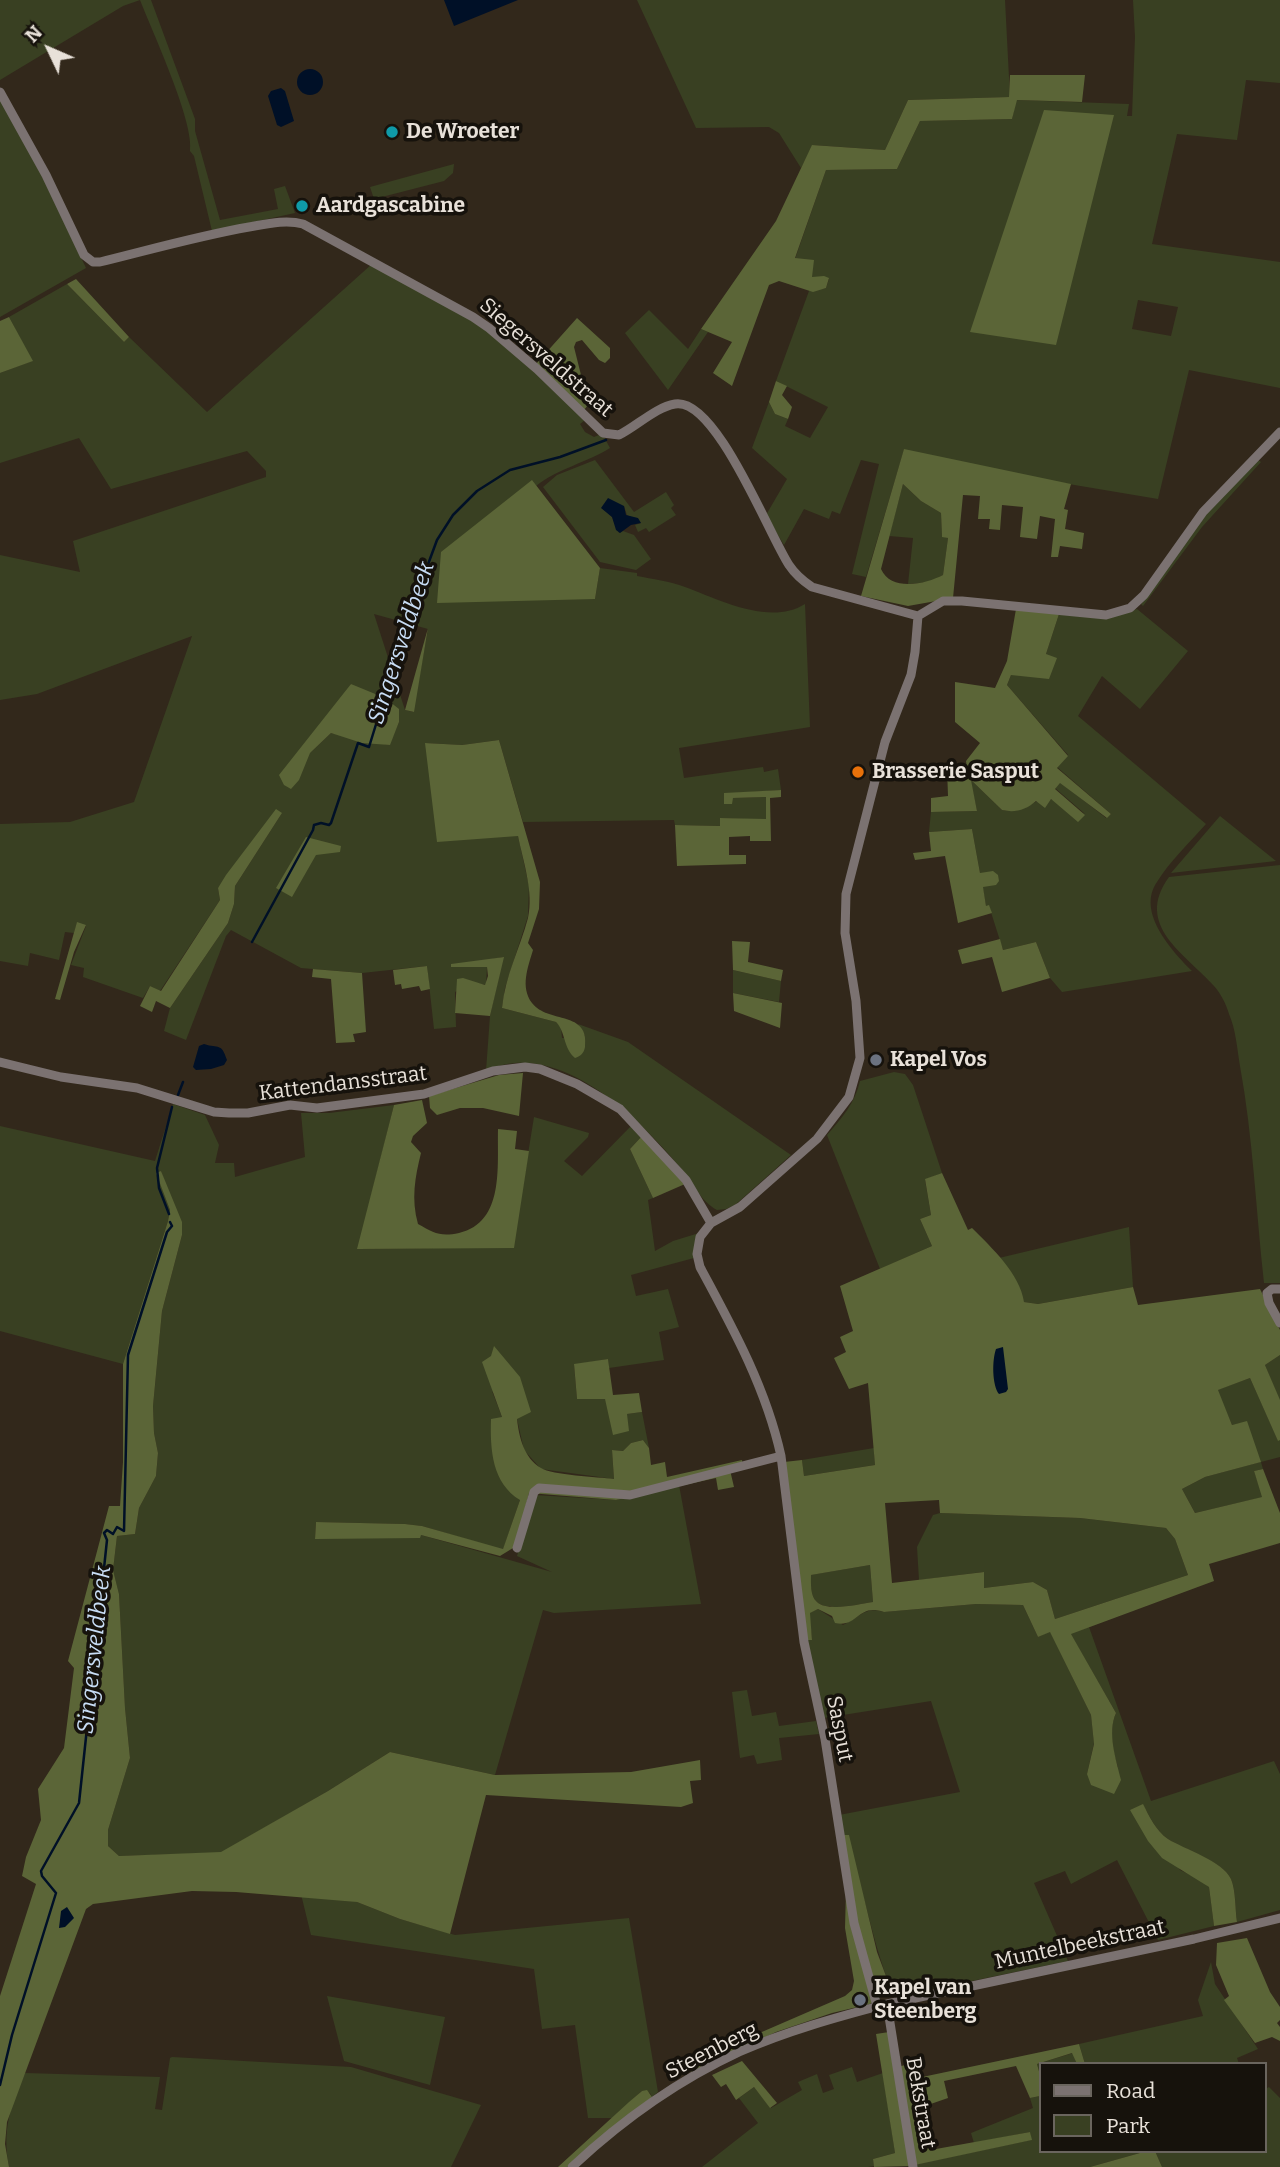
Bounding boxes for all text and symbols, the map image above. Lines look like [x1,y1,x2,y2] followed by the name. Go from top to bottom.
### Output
[14,14,84,84] north arrow
[20,21,47,47] text: N
[406,119,519,145] place label: De Wroeter
[384,124,400,140] marker: De Wroeter
[316,193,465,219] place label: Aardgascabine
[294,198,310,214] marker: Aardgascabine
[474,293,618,423] street label: Siegersveldstraat
[363,558,441,728] water label: Singersveldbeek
[872,759,1039,785] place label: Brasserie Sasput
[850,764,866,780] marker: Brasserie Sasput
[890,1047,987,1073] place label: Kapel Vos
[868,1052,884,1068] marker: Kapel Vos
[258,1061,428,1107] street label: Kattendansstraat
[72,1565,118,1735] water label: Singersveldbeek
[820,1694,858,1764] street label: Sasput
[993,1915,1167,1975] street label: Muntelbeekstraat
[874,1975,977,2025] place label: Kapel van Steenberg
[852,1992,868,2008] marker: Kapel van Steenberg
[662,2017,762,2085] street label: Steenberg
[900,2055,940,2151] street label: Bekstraat
[1038,2062,1266,2153] legend
[1106,2078,1155,2104] text: Road
[1106,2113,1150,2139] text: Park

